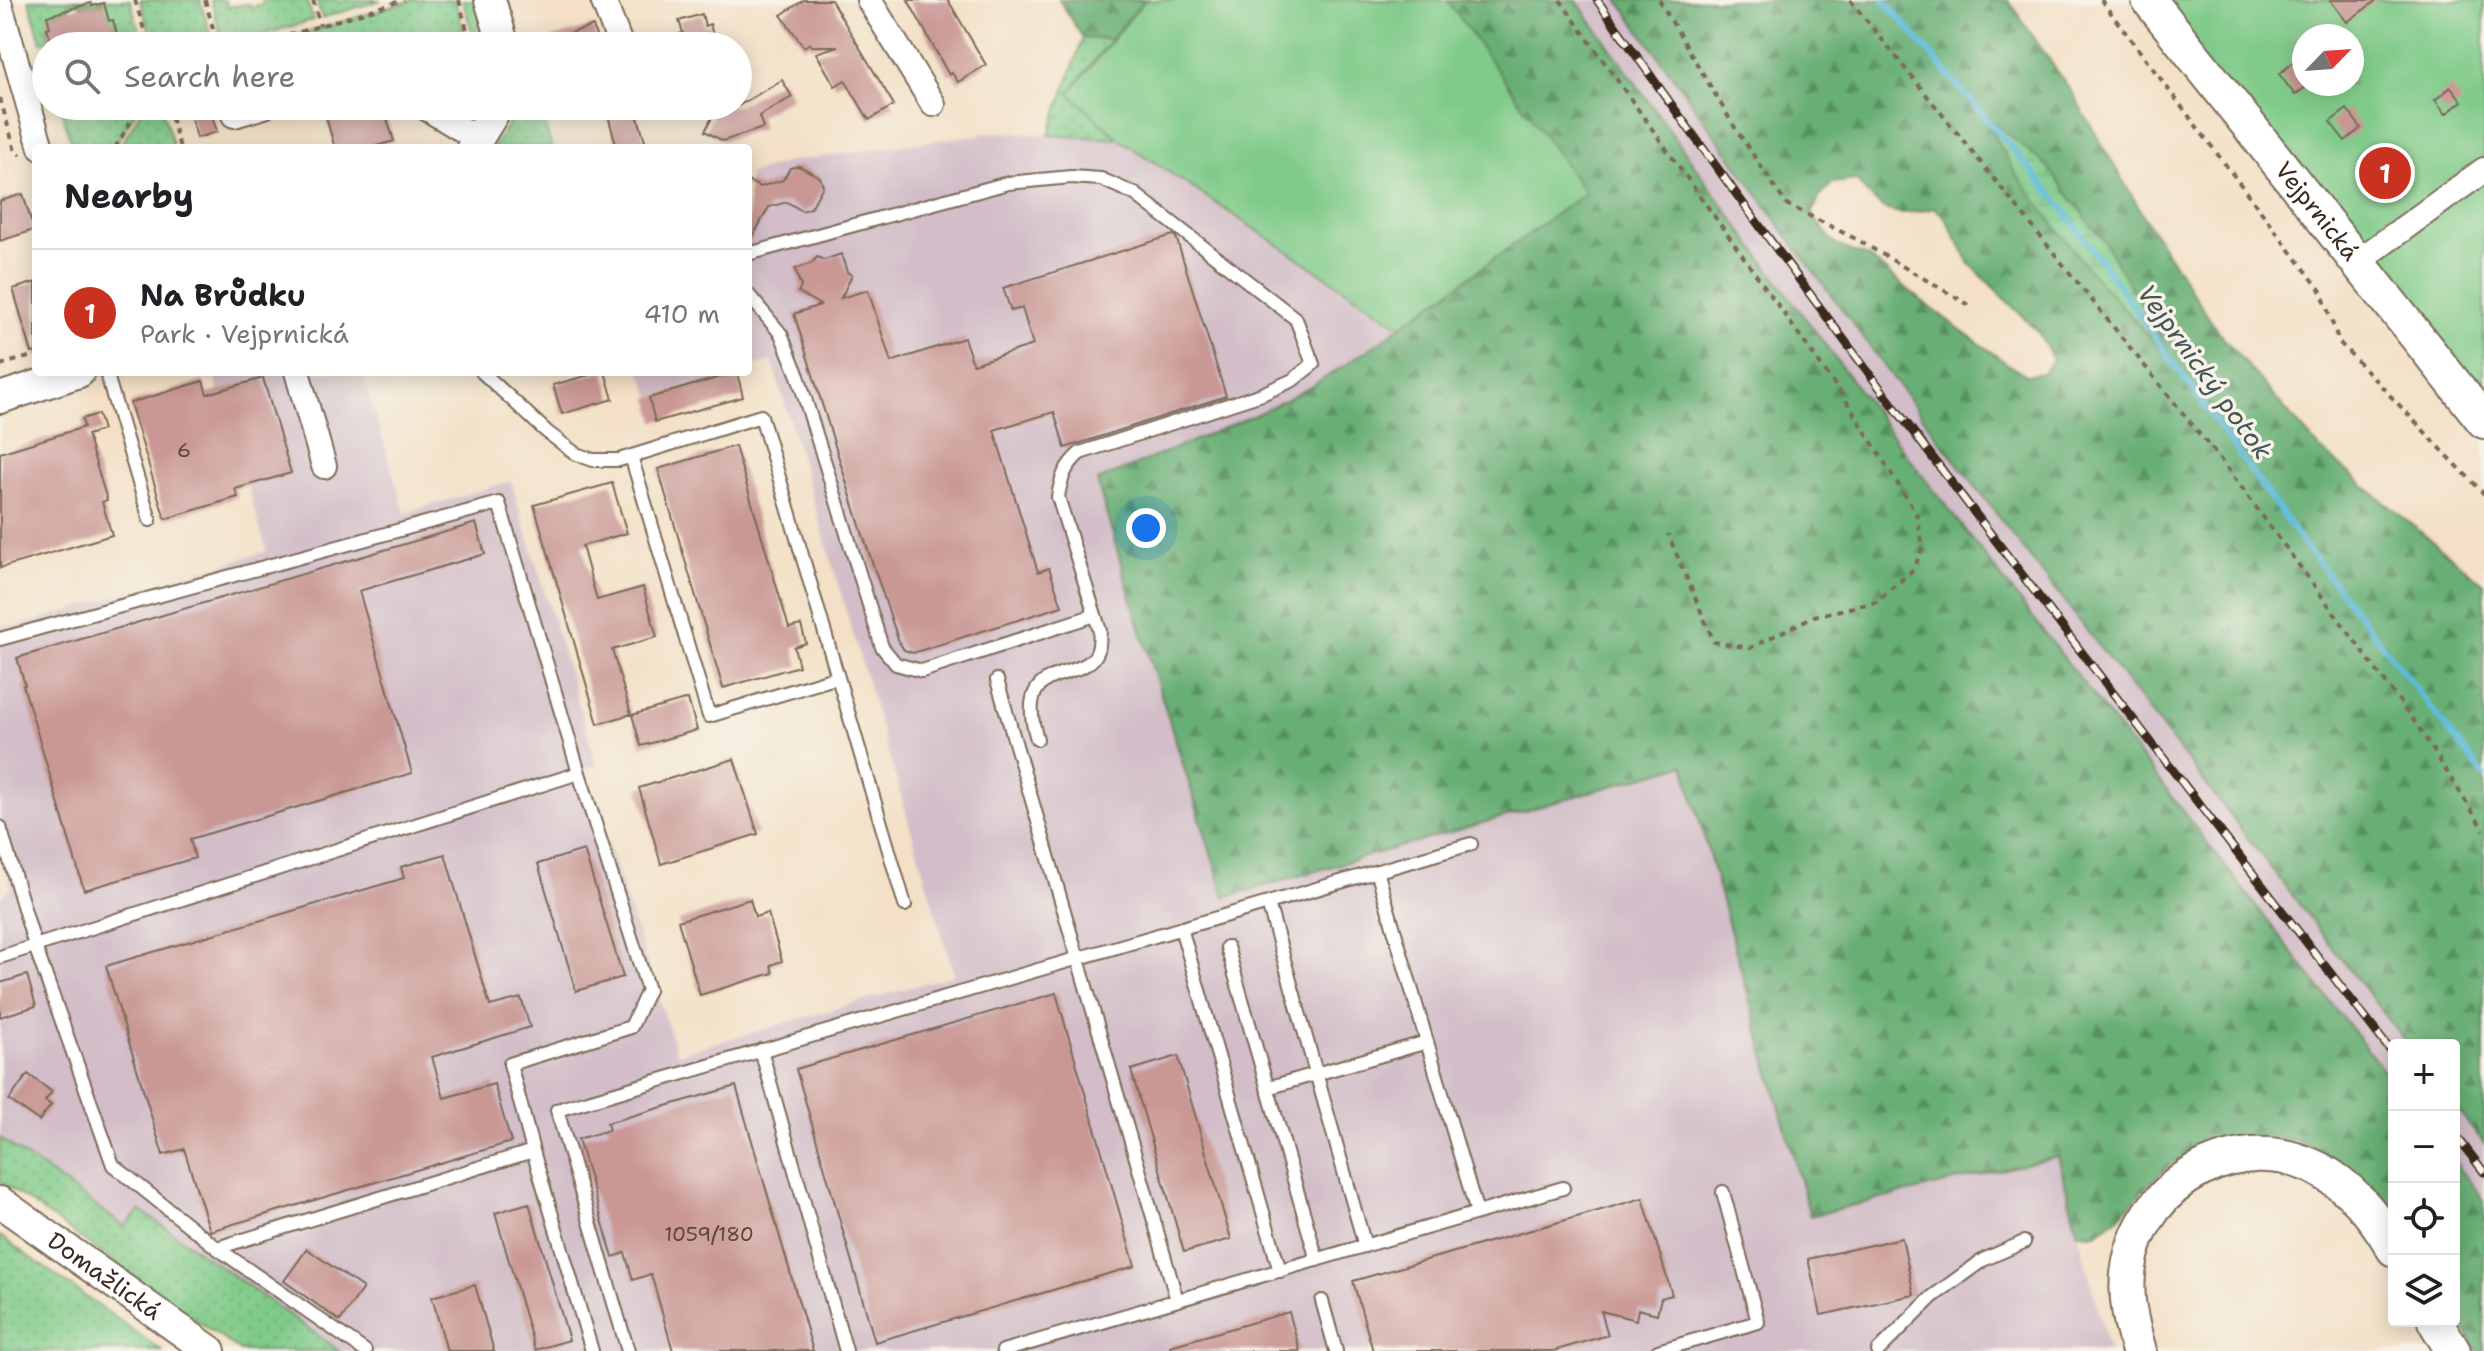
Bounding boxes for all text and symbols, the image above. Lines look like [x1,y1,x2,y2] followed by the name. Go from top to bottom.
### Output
[2292,24,2364,96] north arrow
[32,32,752,120] search box
[60,54,104,98] icon: search
[124,56,295,97] text: Search here
[2359,143,2411,203] pin: 1
[2268,155,2366,268] street label: Vejprnická
[64,173,194,219] text: Nearby
[140,275,306,316] text: Na Brůdku
[2130,277,2281,467] water label: Vejprnický potok
[84,296,96,331] text: 1
[643,296,720,331] text: 410 m
[140,316,349,351] text: Park · Vejprnická
[177,437,191,463] house number: 6
[1126,508,1166,548] your location
[2388,1039,2460,1327] map controls
[2388,1039,2460,1111] button: +
[2388,1111,2460,1183] button: −
[2388,1183,2460,1255] button: locate
[664,1221,754,1247] house number: 1059/180
[41,1225,168,1328] street label: Domažlická
[2388,1255,2460,1327] button: layers

